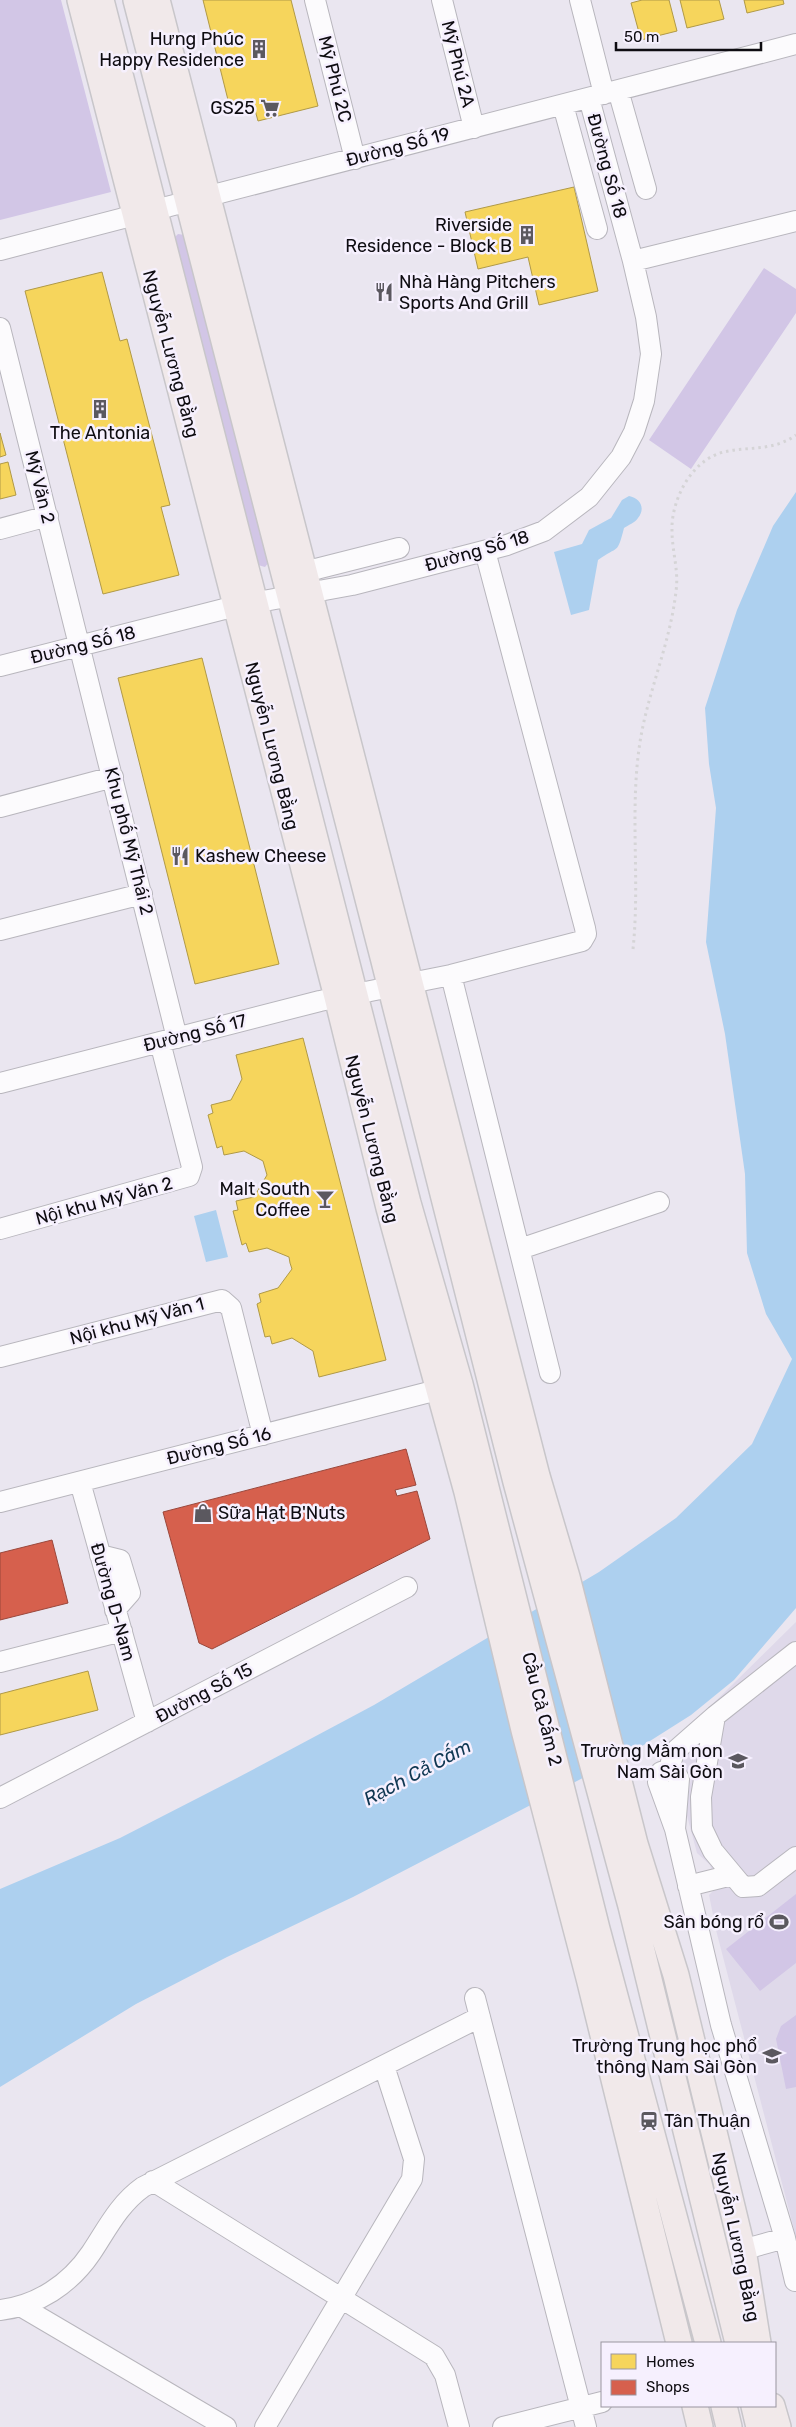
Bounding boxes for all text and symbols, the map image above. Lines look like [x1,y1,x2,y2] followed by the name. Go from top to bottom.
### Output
[437,18,479,110] street label: Mỹ Phú 2A
[616,20,761,52] scale bar
[99,28,244,71] place label: Hưng Phúc Happy Residence
[624,28,659,46] text: 50 m
[314,33,356,125] street label: Mỹ Phú 2C
[248,38,270,60] building icon: Hưng Phúc Happy Residence
[210,97,255,119] place label: GS25
[259,97,281,119] supermarket icon: GS25
[582,111,632,221] street label: Đường Số 18
[343,122,452,171] street label: Đường Số 19
[345,214,512,257] place label: Riverside Residence - Block B
[516,224,538,246] building icon: Riverside Residence - Block B
[138,267,205,440] street label: Nguyễn Lương Bằng
[399,271,556,314] place label: Nhà Hàng Pitchers Sports And Grill
[373,281,395,303] restaurant icon: Nhà Hàng Pitchers Sports And Grill
[89,398,111,420] building icon: The Antonia
[50,422,150,444] place label: The Antonia
[20,448,60,526] street label: Mỹ Văn 2
[422,525,532,576] street label: Đường Số 18
[28,621,138,669] street label: Đường Số 18
[240,659,304,832] street label: Nguyễn Lương Bằng
[100,765,159,917] street label: Khu phố Mỹ Thái 2
[169,845,191,867] restaurant icon: Kashew Cheese
[195,845,326,867] place label: Kashew Cheese
[141,1009,249,1056] street label: Đường Số 17
[340,1052,404,1225] street label: Nguyễn Lương Bằng
[33,1172,175,1230] street label: Nội khu Mỹ Văn 2
[220,1178,310,1221] place label: Malt South Coffee
[314,1188,336,1210] bar icon: Malt South Coffee
[67,1292,207,1350] street label: Nội khu Mỹ Văn 1
[164,1422,274,1470] street label: Đường Số 16
[192,1502,214,1524] shop icon: Sữa Hạt B'Nuts
[218,1502,345,1524] place label: Sữa Hạt B'Nuts
[86,1540,140,1664] street label: Đường D-Nam
[517,1650,568,1768] street label: Cầu Cả Cấm 2
[151,1657,256,1728] street label: Đường Số 15
[360,1734,475,1810] water label: Rạch Cả Cấm
[580,1739,723,1783] place label: Trường Mầm non Nam Sài Gòn
[727,1750,749,1772] school or university icon: Trường Mầm non Nam Sài Gòn
[664,1911,764,1933] place label: Sân bóng rổ
[768,1911,790,1933] sports icon: Sân bóng rổ
[572,2035,757,2078] place label: Trường Trung học phổ thông Nam Sài Gòn
[761,2045,783,2067] school or university icon: Trường Trung học phổ thông Nam Sài Gòn
[638,2110,660,2132] station icon: Tân Thuận
[664,2110,750,2132] place label: Tân Thuận
[707,2150,766,2324] street label: Nguyễn Lương Bằng
[601,2342,776,2407] legend
[646,2353,695,2371] text: Homes
[646,2378,690,2396] text: Shops

